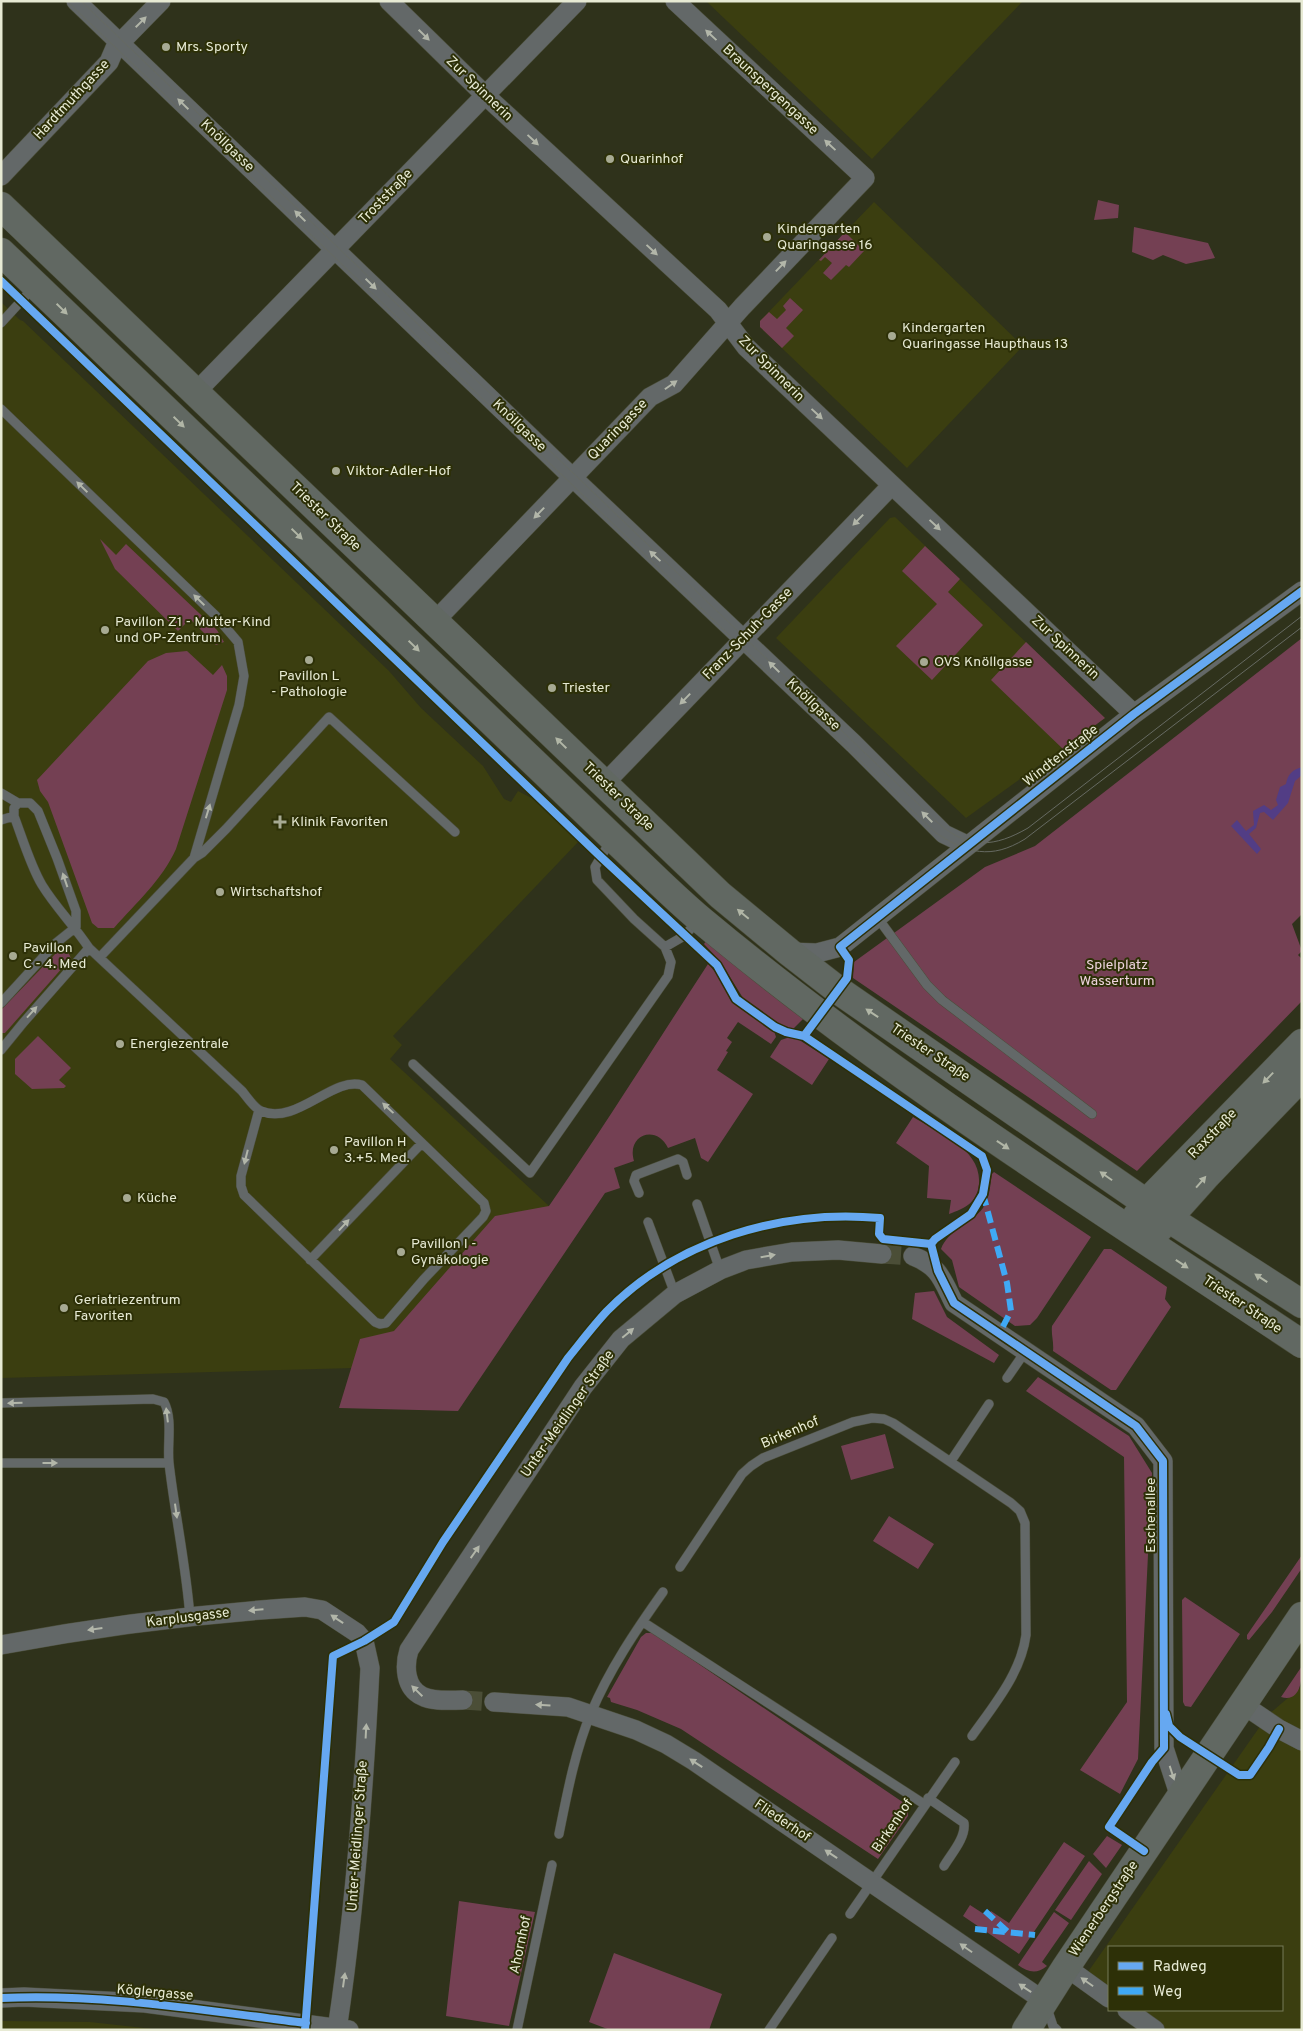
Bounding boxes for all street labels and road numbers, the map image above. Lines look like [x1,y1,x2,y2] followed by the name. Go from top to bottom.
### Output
[719,41,821,139] street label: Braunspergengasse
[442,53,516,125] street label: Zur Spinnerin
[31,56,113,144] street label: Hardtmuthgasse
[196,116,258,176] street label: Knöllgasse
[355,166,417,228] street label: Troststraße
[734,332,808,406] street label: Zur Spinnerin
[488,396,550,456] street label: Knöllgasse
[585,396,651,464] street label: Quaringasse
[286,479,364,555] street label: Triester Straße
[700,584,796,684] street label: Franz-Schuh-Gasse
[1028,612,1102,684] street label: Zur Spinnerin
[782,675,844,735] street label: Knöllgasse
[1020,721,1102,791] street label: Windtenstraße
[579,759,657,835] street label: Triester Straße
[887,1020,973,1086] street label: Triester Straße
[1185,1106,1241,1162] street label: Raxstraße
[1199,1272,1285,1338] street label: Triester Straße
[518,1347,618,1481] street label: Unter-Meidlinger Straße
[759,1413,822,1453] street label: Birkenhof
[1143,1477,1160,1553] street label: Eschenallee
[145,1604,231,1632] street label: Karplusgasse
[344,1760,372,1912] street label: Unter-Meidlinger Straße
[751,1796,814,1846] street label: Fliederhof
[869,1796,917,1856] street label: Birkenhof
[1066,1858,1142,1960] street label: Wienerbergstraße
[507,1914,536,1976] street label: Ahornhof
[116,1981,194,2005] street label: Köglergasse

